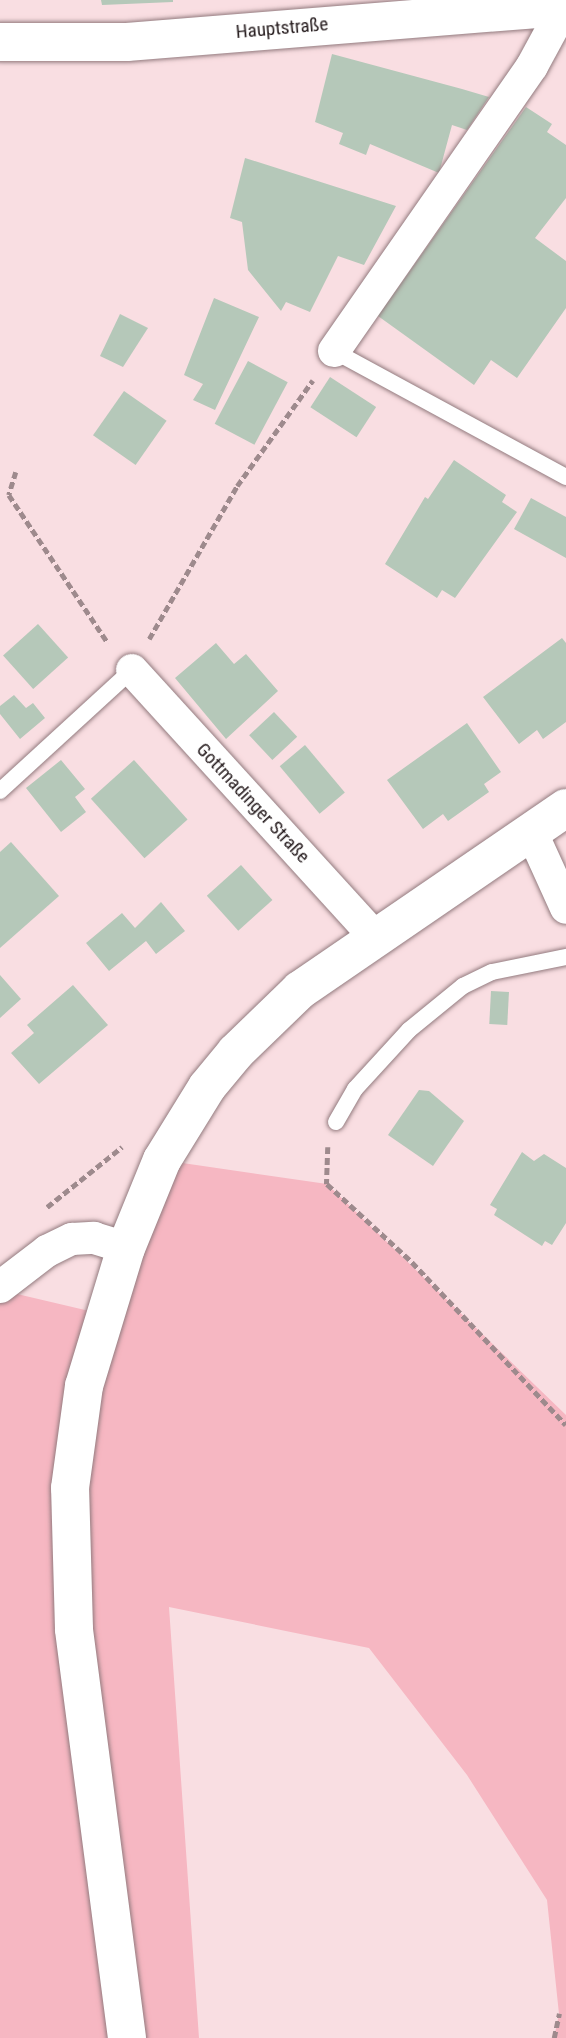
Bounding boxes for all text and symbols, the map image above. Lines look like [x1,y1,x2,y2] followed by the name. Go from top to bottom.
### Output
[235,13,329,43] street label: Hauptstraße
[192,738,314,868] street label: Gottmadinger Straße

